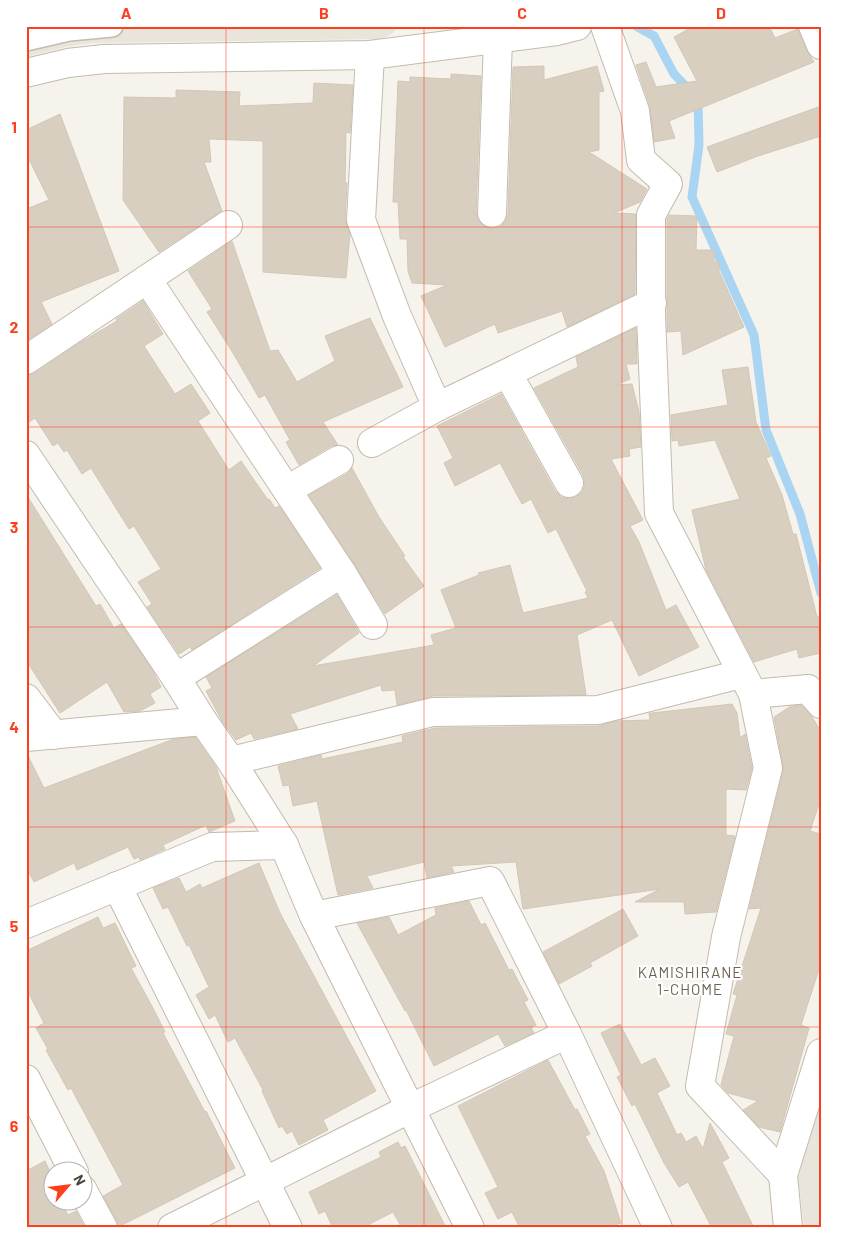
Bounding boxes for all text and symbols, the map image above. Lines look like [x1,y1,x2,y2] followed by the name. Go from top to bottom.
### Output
[121,3,132,22] text: A
[319,3,329,22] text: B
[517,3,527,22] text: C
[716,3,726,22] text: D
[11,117,17,136] text: 1
[10,317,19,336] text: 2
[10,517,18,536] text: 3
[9,717,19,736] text: 4
[10,916,19,935] text: 5
[638,963,742,998] district label: KAMISHIRANE 1-CHOME
[10,1116,19,1135] text: 6
[42,1162,92,1212] north arrow
[70,1172,90,1188] text: N

